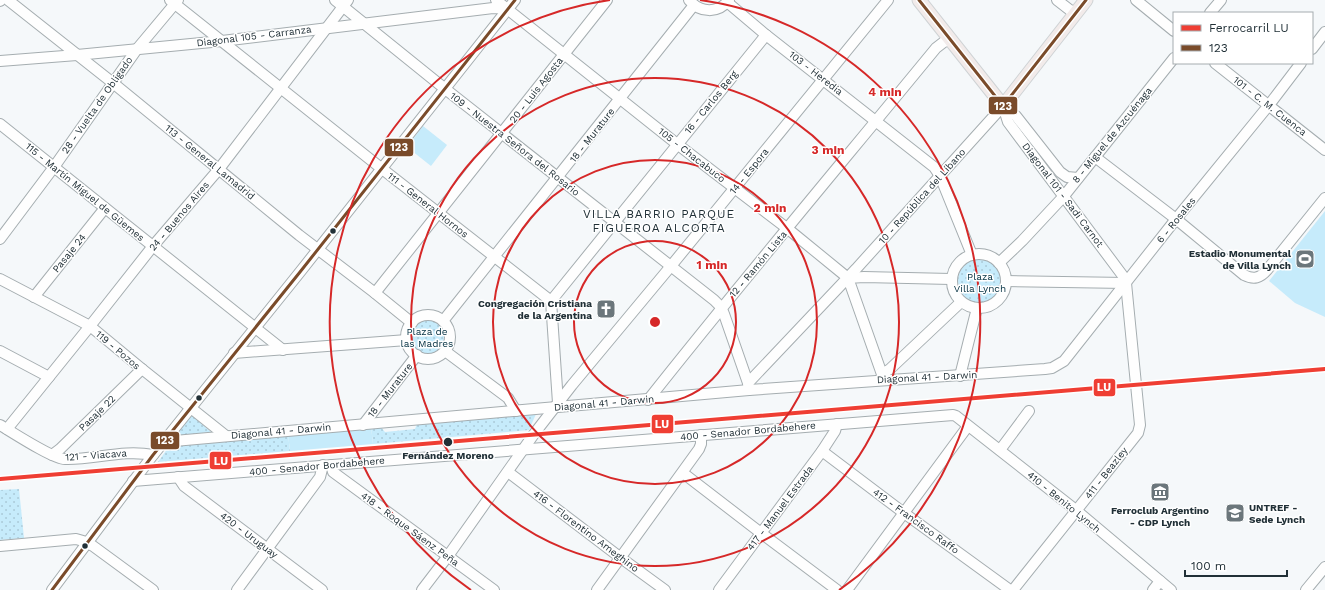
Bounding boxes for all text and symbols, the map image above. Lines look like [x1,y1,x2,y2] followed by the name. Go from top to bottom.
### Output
[1173,12,1313,64] legend
[1209,21,1289,35] text: Ferrocarril LU
[196,23,312,49] street label: Diagonal 105 - Carranza
[1209,41,1228,55] text: 123
[787,49,845,98] street label: 103 - Heredia
[59,54,135,156] street label: 28 - Vuelta de Obligado
[507,55,565,125] street label: 20 - Luis Agosta
[682,68,740,136] street label: 16 - Carlos Berg
[1231,74,1309,138] street label: 101 - C. M. Cuenca
[868,85,902,99] text: 4 min
[1070,85,1154,185] street label: 8 - Miguel de Azcuénaga
[448,90,582,198] street label: 109 - Nuestra Señora del Rosario
[988,96,1018,115] line badge: 123
[994,100,1012,113] text: 123
[567,105,617,164] street label: 18 - Murature
[163,122,257,202] street label: 113 - General Lamadrid
[656,125,728,185] street label: 105 - Chacabuco
[384,138,414,157] line badge: 123
[23,141,147,243] street label: 115 - Martín Miguel de Güemes
[390,141,408,154] text: 123
[1020,141,1106,250] street label: Diagonal 101 - Sadi Carnot
[812,143,844,157] text: 3 min
[727,146,771,196] street label: 14 - Espora
[876,146,968,246] street label: 10 - República del Líbano
[386,170,470,240] street label: 111 - General Hornos
[147,179,211,253] street label: 24 - Buenos Aires
[1154,195,1198,245] street label: 6 - Rosales
[754,201,786,215] text: 2 min
[583,207,735,235] district label: VILLA BARRIO PARQUE FIGUEROA ALCORTA
[328,226,338,236] unlabelled marker
[727,228,789,299] street label: 12 - Ramón Lista
[50,232,88,274] street label: Pasaje 24
[1189,248,1292,271] place label: Estadio Monumental de Villa Lynch
[1294,248,1316,270] sports icon: Estadio Monumental de Villa Lynch
[697,258,727,272] text: 1 min
[954,271,1006,294] park label: Plaza Villa Lynch
[478,298,592,321] place label: Congregación Cristiana de la Argentina
[595,298,617,320] church icon: Congregación Cristiana de la Argentina
[648,315,662,329] centre of rings
[401,326,453,349] park label: Plaza de las Madres
[94,328,142,372] street label: 119 - Pozos
[365,360,415,419] street label: 18 - Murature
[876,369,978,385] street label: Diagonal 41 - Darwin
[1093,378,1116,397] line badge: LU
[1097,381,1111,394] text: LU
[77,393,118,433] street label: Pasaje 22
[194,393,204,403] unlabelled marker
[553,393,655,413] street label: Diagonal 41 - Darwin
[651,414,674,434] line badge: LU
[655,418,669,431] text: LU
[680,420,816,442] street label: 400 - Senador Bordabehere
[230,421,332,441] street label: Diagonal 41 - Darwin
[150,431,180,450] line badge: 123
[156,434,174,447] text: 123
[442,436,454,448] marker: Fernández Moreno
[1082,444,1130,501] street label: 411 - Beazley
[65,447,128,463] street label: 121 - Viacava
[402,450,494,461] place label: Fernández Moreno
[209,451,232,470] line badge: LU
[214,455,228,468] text: LU
[249,455,385,477] street label: 400 - Senador Bordabehere
[745,463,816,552] street label: 417 - Manuel Estrada
[1025,469,1103,535] street label: 410 - Benito Lynch
[1149,481,1171,503] museum icon: Ferroclub Argentino - CDP Lynch
[871,486,961,556] street label: 412 - Francisco Raffo
[531,488,641,574] street label: 416 - Florentino Ameghino
[359,490,461,568] street label: 418 - Roque Sáenz Peña
[1224,502,1246,524] school or university icon: UNTREF - Sede Lynch
[1249,502,1305,525] place label: UNTREF - Sede Lynch
[1111,505,1209,528] place label: Ferroclub Argentino - CDP Lynch
[218,510,281,561] street label: 420 - Uruguay
[80,541,90,551] unlabelled marker
[1185,552,1287,578] scale bar
[1191,559,1226,573] text: 100 m

